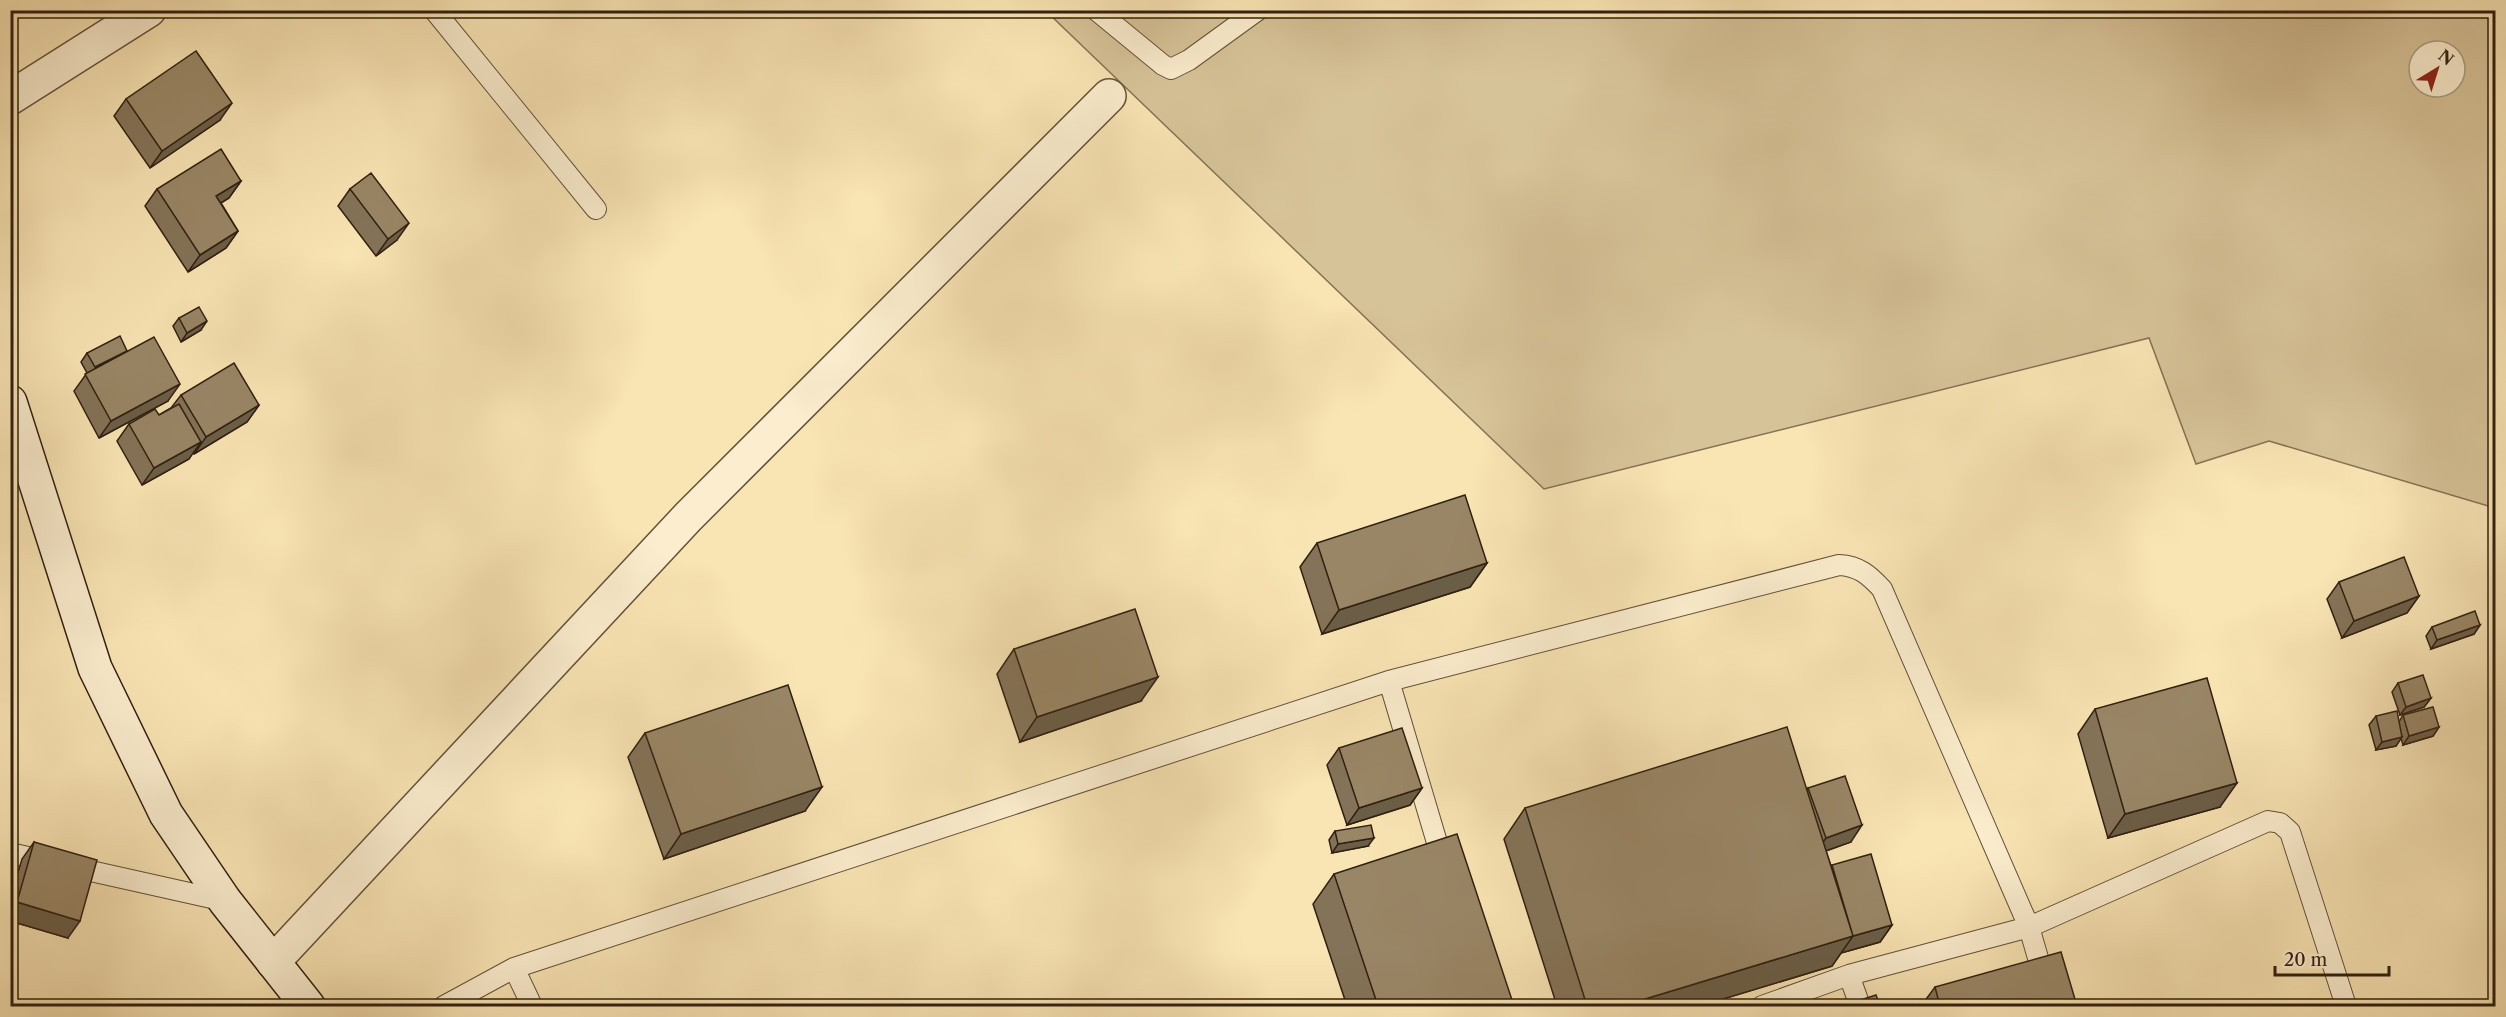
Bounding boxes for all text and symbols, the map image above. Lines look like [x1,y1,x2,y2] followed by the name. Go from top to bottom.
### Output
[2407,39,2467,99] north arrow
[2435,45,2458,69] text: N
[2275,939,2389,977] scale bar
[2284,949,2328,971] text: 20 m

